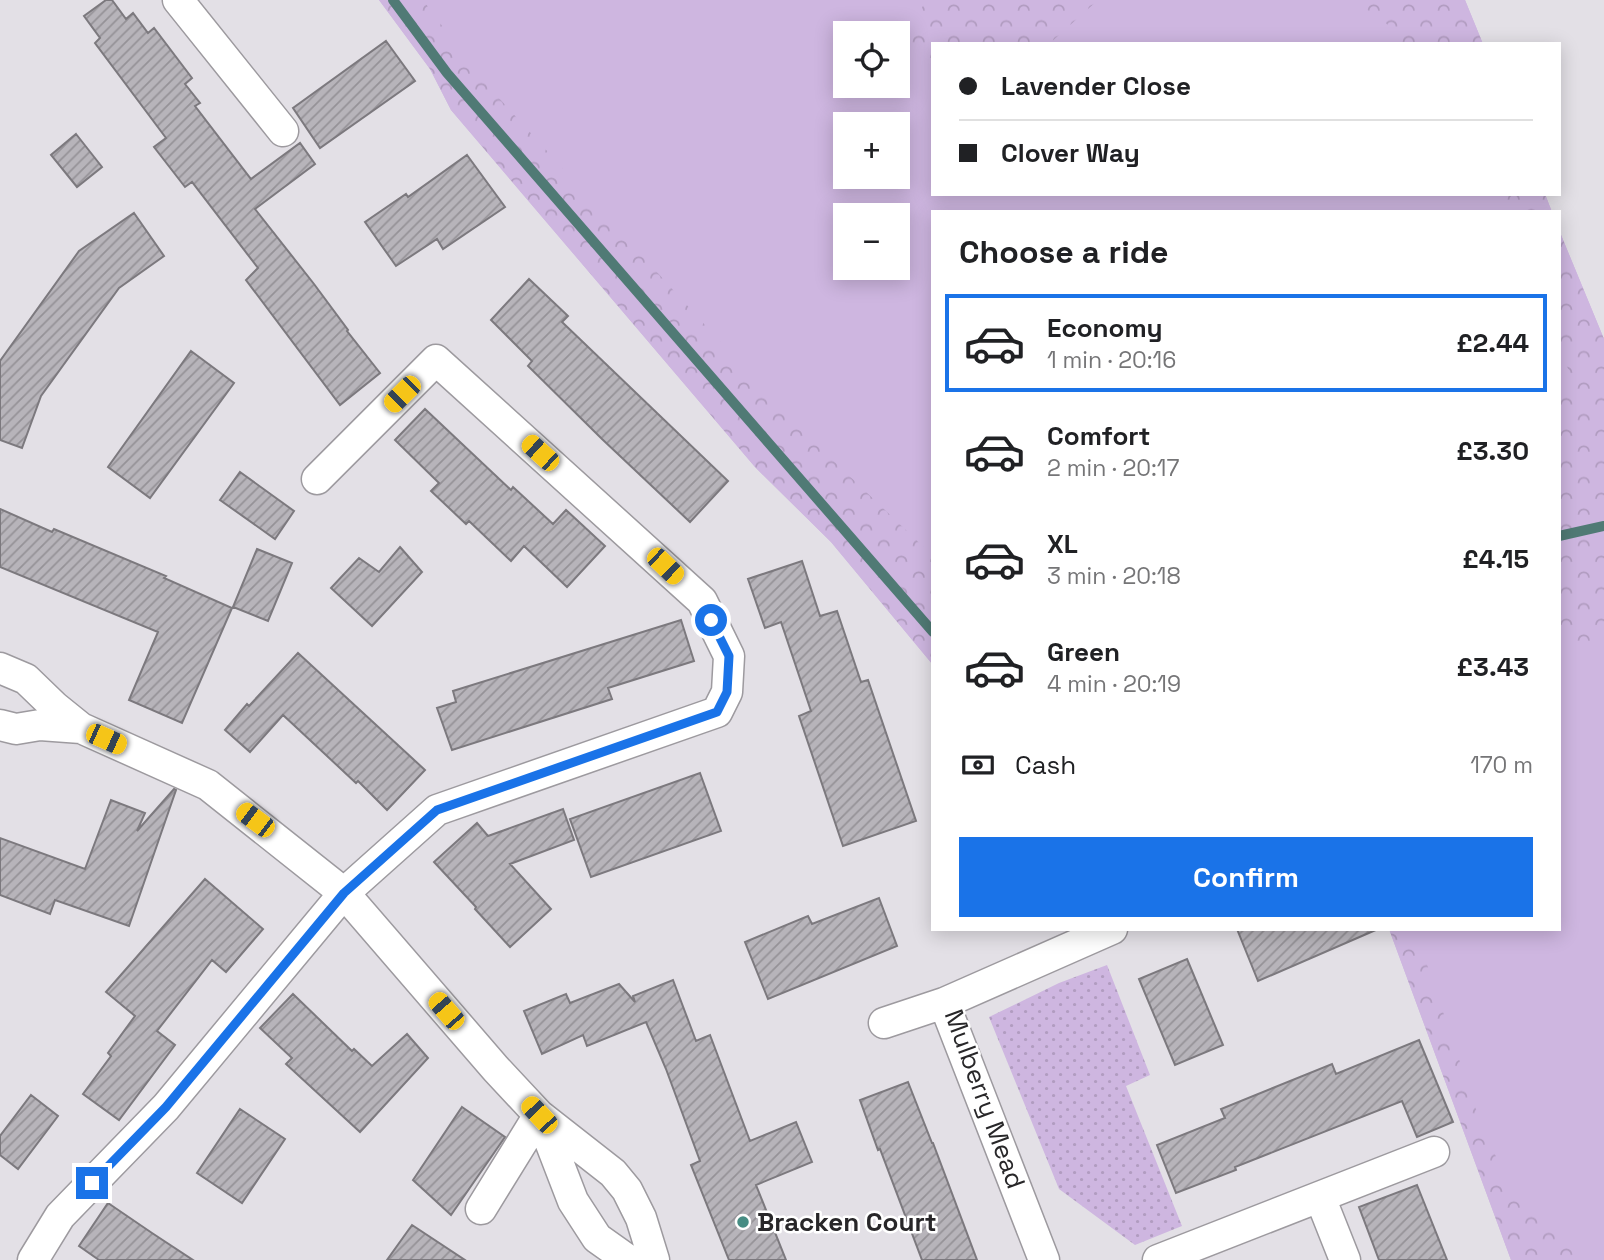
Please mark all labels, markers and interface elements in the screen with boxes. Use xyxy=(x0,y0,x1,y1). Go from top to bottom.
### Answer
map controls xyxy=(833,21,910,280)
button: locate xyxy=(833,21,910,98)
text: Lavender Close xyxy=(1001,69,1191,103)
button: + xyxy=(833,112,910,189)
text: Clover Way xyxy=(1001,136,1140,170)
button: − xyxy=(833,203,910,280)
text: Choose a ride xyxy=(959,232,1169,272)
text: Economy xyxy=(1047,311,1163,345)
icon: car xyxy=(963,312,1026,375)
text: £2.44 xyxy=(1456,326,1529,360)
text: 1 min · 20:16 xyxy=(1047,345,1176,375)
car xyxy=(380,372,425,416)
text: Comfort xyxy=(1047,419,1150,453)
icon: car xyxy=(963,420,1026,483)
car xyxy=(518,431,563,475)
text: £3.30 xyxy=(1456,434,1529,468)
text: 2 min · 20:17 xyxy=(1047,453,1179,483)
text: XL xyxy=(1047,527,1078,561)
icon: car xyxy=(963,528,1026,591)
text: £4.15 xyxy=(1462,542,1529,576)
car xyxy=(643,544,688,588)
text: 3 min · 20:18 xyxy=(1047,561,1181,591)
route start xyxy=(695,604,727,636)
text: Green xyxy=(1047,635,1120,669)
icon: car xyxy=(963,636,1026,699)
text: £3.43 xyxy=(1457,650,1529,684)
text: 4 min · 20:19 xyxy=(1047,669,1181,699)
car xyxy=(83,721,130,757)
icon: cash xyxy=(959,746,997,784)
text: Cash xyxy=(1015,748,1076,782)
text: 170 m xyxy=(1470,750,1533,780)
car xyxy=(232,799,279,841)
button: Confirm xyxy=(959,837,1533,917)
car xyxy=(425,988,468,1034)
street label: Mulberry Mead xyxy=(937,1005,1033,1193)
car xyxy=(517,1092,562,1138)
route end xyxy=(76,1167,108,1199)
place label: Bracken Court xyxy=(757,1205,937,1239)
marker: Bracken Court xyxy=(735,1214,751,1230)

